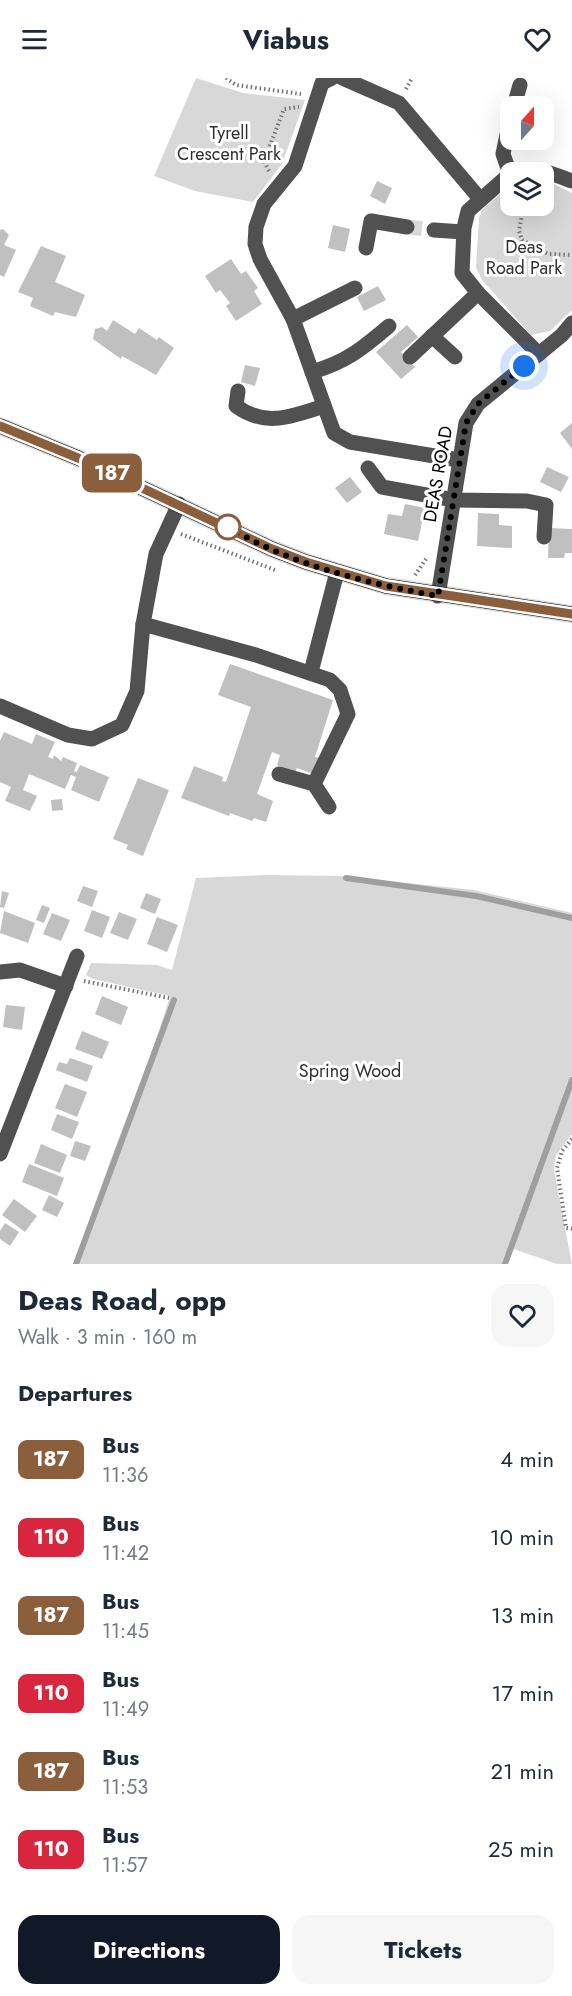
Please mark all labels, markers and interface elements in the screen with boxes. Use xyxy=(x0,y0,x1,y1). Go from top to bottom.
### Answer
text: Viabus xyxy=(243,20,329,59)
icon: menu xyxy=(18,23,51,56)
icon: heart xyxy=(521,23,554,56)
north arrow xyxy=(500,96,554,150)
map controls xyxy=(500,96,554,216)
park label: Tyrell Crescent Park xyxy=(177,120,281,167)
button: layers xyxy=(500,162,554,216)
park label: Deas Road Park xyxy=(486,234,562,281)
your location xyxy=(509,351,539,381)
street label: DEAS ROAD xyxy=(417,424,459,524)
line badge: 187 xyxy=(78,454,146,492)
text: 187 xyxy=(94,458,130,488)
unlabelled marker xyxy=(215,514,241,540)
park label: Spring Wood xyxy=(299,1058,401,1084)
text: Deas Road, opp xyxy=(18,1280,226,1321)
button: heart xyxy=(491,1284,554,1347)
text: Walk · 3 min · 160 m xyxy=(18,1323,197,1352)
text: Departures xyxy=(18,1377,132,1409)
text: Bus xyxy=(102,1429,139,1461)
text: 4 min xyxy=(500,1443,554,1475)
text: 187 xyxy=(33,1444,69,1474)
text: 11:36 xyxy=(102,1461,148,1490)
text: Bus xyxy=(102,1507,139,1539)
text: 10 min xyxy=(490,1521,554,1553)
text: 110 xyxy=(33,1522,69,1552)
text: 11:42 xyxy=(102,1539,149,1568)
text: Bus xyxy=(102,1585,139,1617)
text: 13 min xyxy=(491,1599,554,1631)
text: 187 xyxy=(33,1600,69,1630)
text: 11:45 xyxy=(102,1617,149,1646)
text: Bus xyxy=(102,1663,139,1695)
text: 17 min xyxy=(492,1677,554,1709)
text: 110 xyxy=(33,1678,69,1708)
text: 11:49 xyxy=(102,1695,149,1724)
text: Bus xyxy=(102,1741,139,1773)
text: 21 min xyxy=(491,1755,554,1787)
text: 187 xyxy=(33,1756,69,1786)
text: 11:53 xyxy=(102,1773,148,1802)
text: Bus xyxy=(102,1819,139,1851)
text: 25 min xyxy=(488,1833,554,1865)
text: 110 xyxy=(33,1834,69,1864)
text: 11:57 xyxy=(102,1851,148,1880)
button: Directions xyxy=(18,1915,280,1984)
button: Tickets xyxy=(292,1915,554,1984)

